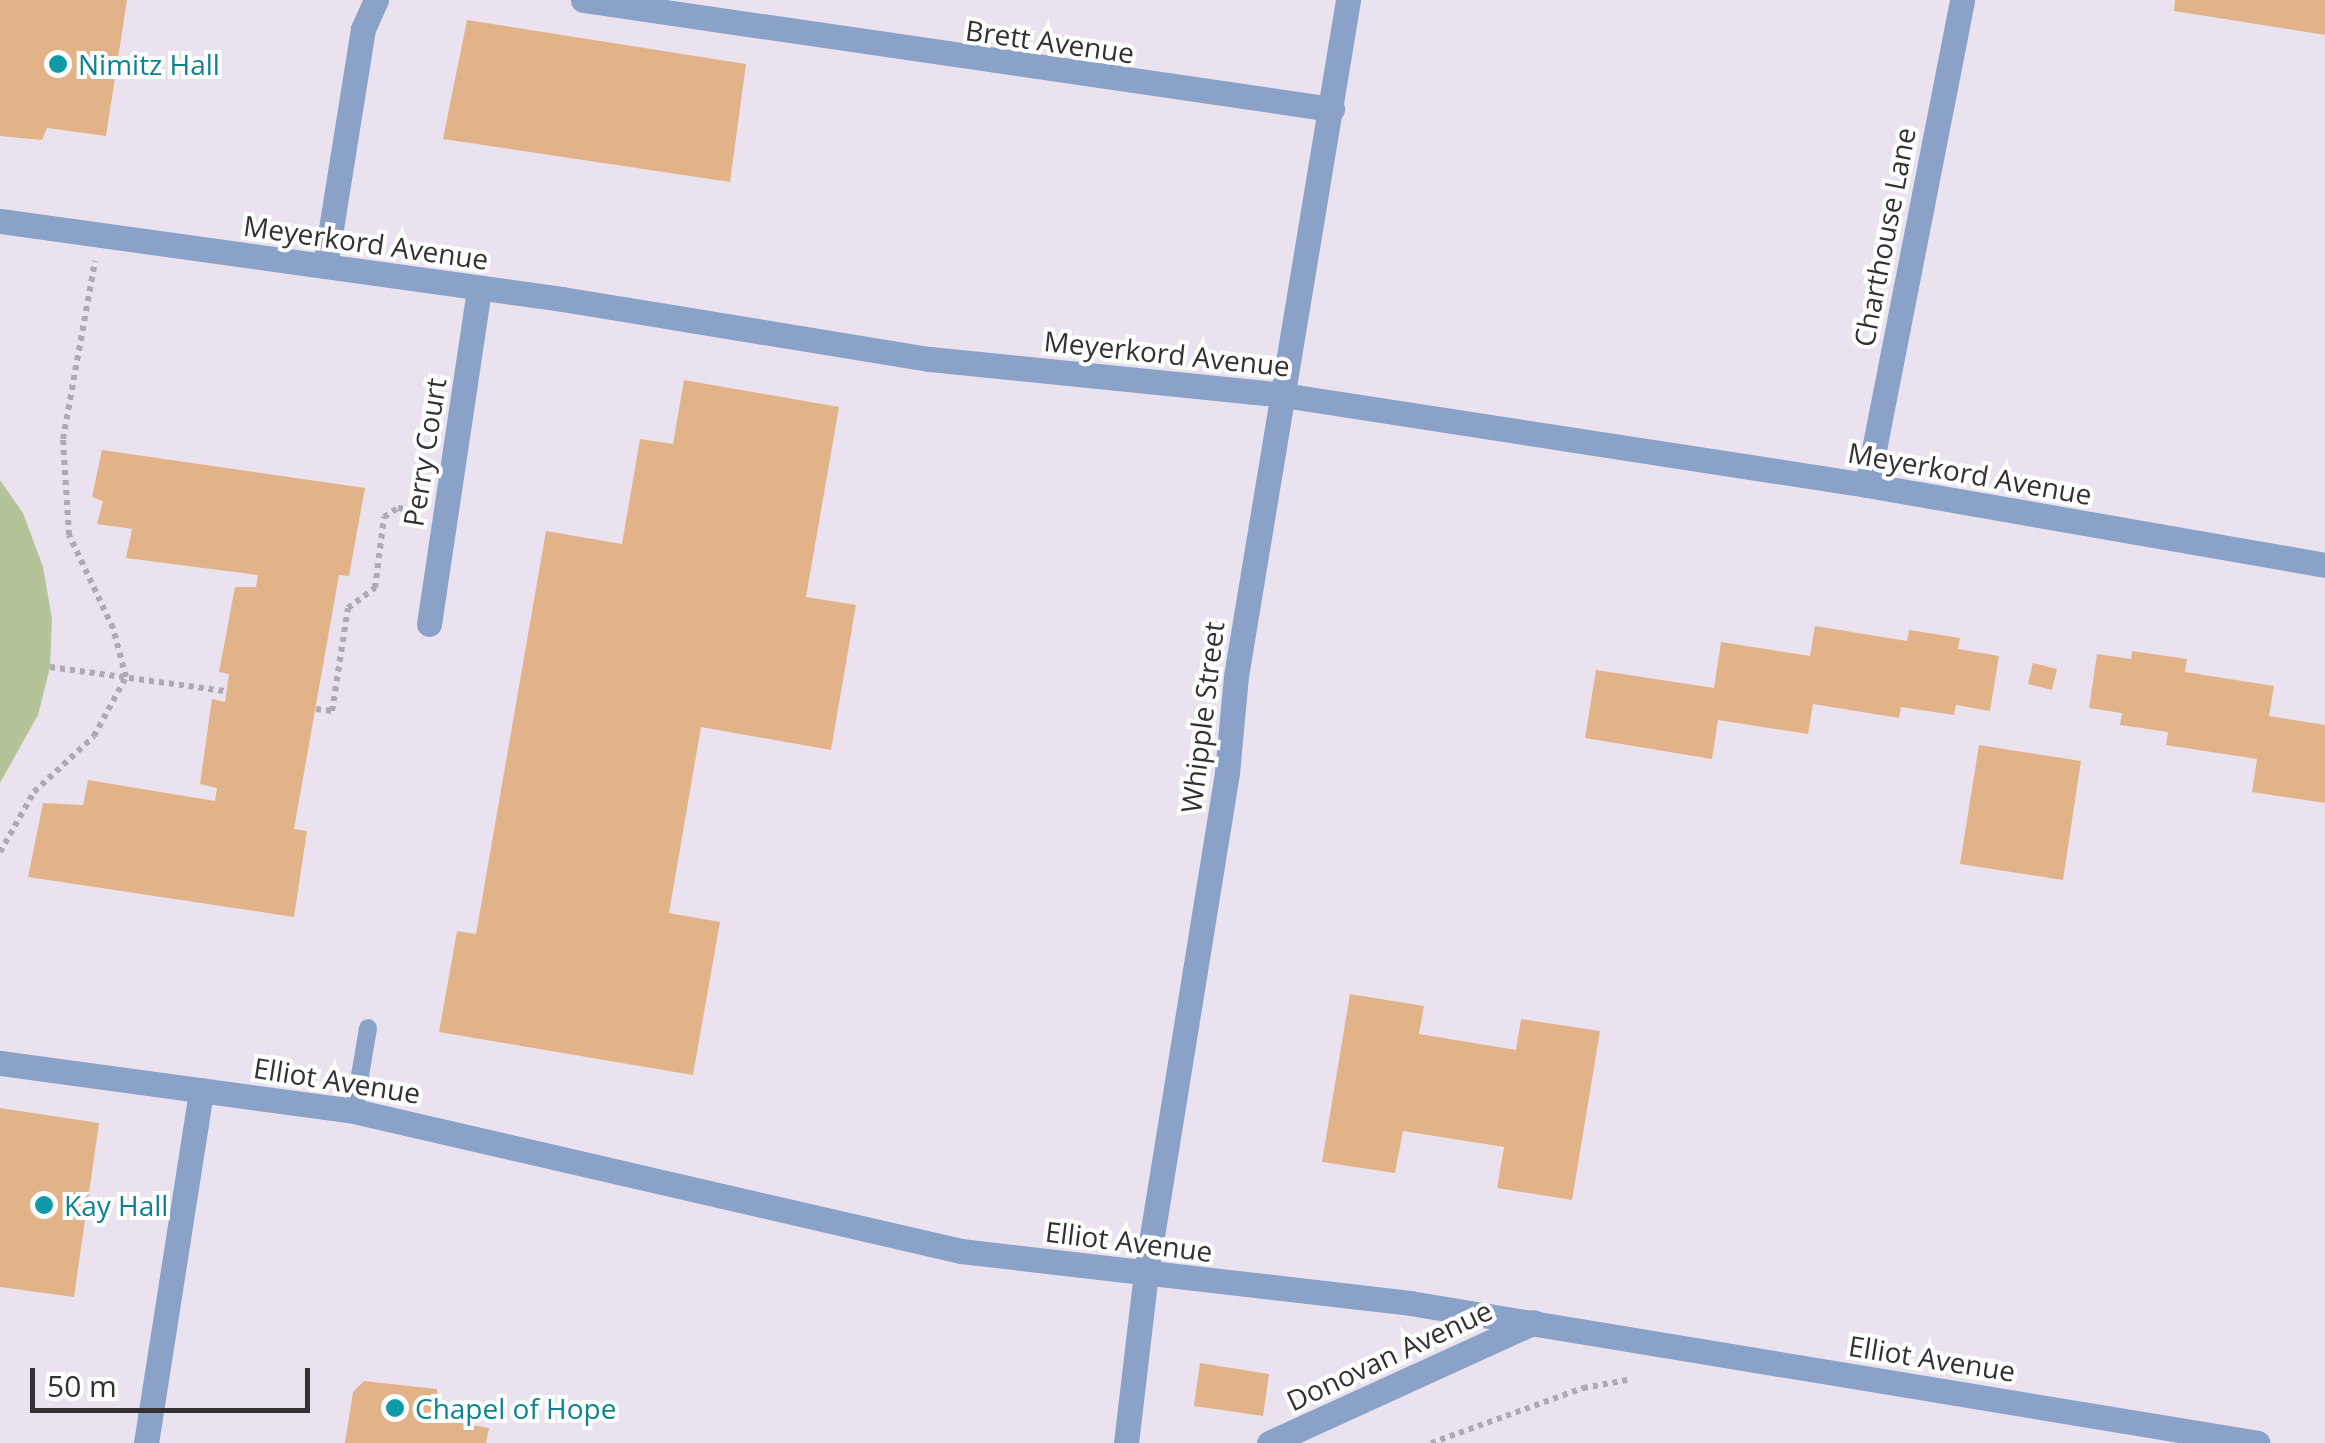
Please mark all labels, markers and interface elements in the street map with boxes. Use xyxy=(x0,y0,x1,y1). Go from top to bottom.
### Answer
street label: Brett Avenue xyxy=(964,13,1136,69)
place label: Nimitz Hall xyxy=(78,47,220,81)
marker: Nimitz Hall xyxy=(47,53,69,75)
street label: Charthouse Lane xyxy=(1846,125,1922,349)
street label: Meyerkord Avenue xyxy=(241,208,491,276)
street label: Meyerkord Avenue xyxy=(1042,323,1292,383)
street label: Perry Court xyxy=(396,375,452,529)
street label: Meyerkord Avenue xyxy=(1845,435,2095,511)
street label: Whipple Street xyxy=(1174,619,1230,815)
street label: Elliot Avenue xyxy=(251,1050,423,1110)
place label: Kay Hall xyxy=(64,1188,168,1222)
marker: Kay Hall xyxy=(33,1194,55,1216)
street label: Elliot Avenue xyxy=(1043,1214,1215,1268)
street label: Donovan Avenue xyxy=(1281,1293,1497,1417)
street label: Elliot Avenue xyxy=(1846,1328,2018,1388)
scale bar xyxy=(35,1348,315,1410)
text: 50 m xyxy=(47,1365,117,1406)
place label: Chapel of Hope xyxy=(415,1391,616,1425)
marker: Chapel of Hope xyxy=(384,1397,406,1419)

